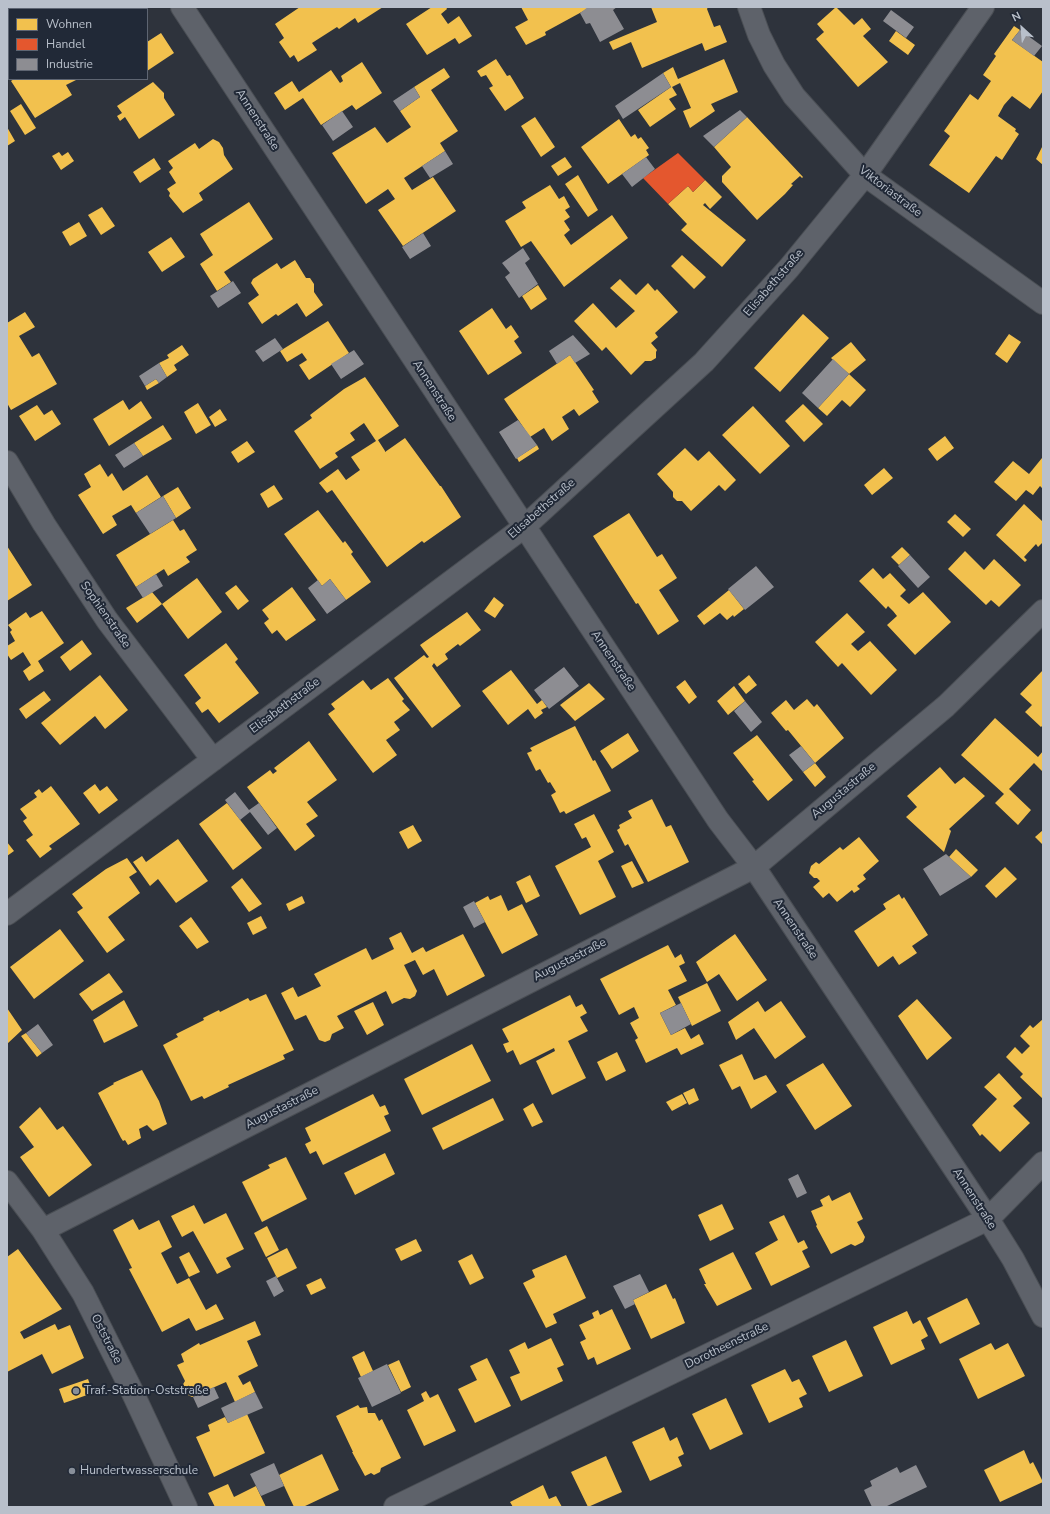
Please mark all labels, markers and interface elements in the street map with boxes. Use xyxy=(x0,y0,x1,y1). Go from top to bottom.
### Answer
legend xyxy=(8,8,148,80)
north arrow xyxy=(1002,8,1042,48)
text: N xyxy=(1010,8,1024,25)
text: Wohnen xyxy=(46,16,92,32)
text: Handel xyxy=(46,36,85,52)
text: Industrie xyxy=(46,56,93,72)
street label: Annenstraße xyxy=(232,87,282,153)
street label: Viktoriastraße xyxy=(856,164,924,220)
street label: Elisabethstraße xyxy=(741,247,807,319)
street label: Annenstraße xyxy=(409,358,459,424)
street label: Elisabethstraße xyxy=(506,476,578,542)
street label: Sophienstraße xyxy=(77,579,133,651)
street label: Annenstraße xyxy=(588,628,638,694)
street label: Elisabethstraße xyxy=(247,675,323,737)
street label: Augustastraße xyxy=(809,760,879,822)
street label: Annenstraße xyxy=(770,896,820,962)
street label: Augustastraße xyxy=(531,935,609,985)
street label: Augustastraße xyxy=(243,1083,321,1133)
street label: Annenstraße xyxy=(949,1166,999,1232)
street label: Oststraße xyxy=(87,1312,125,1366)
street label: Dorotheenstraße xyxy=(683,1320,771,1372)
place label: Traf.-Station-Oststraße xyxy=(84,1384,209,1398)
marker: Traf.-Station-Oststraße xyxy=(71,1386,81,1396)
place label: Hundertwasserschule xyxy=(80,1464,198,1478)
marker: Hundertwasserschule xyxy=(67,1466,77,1476)

